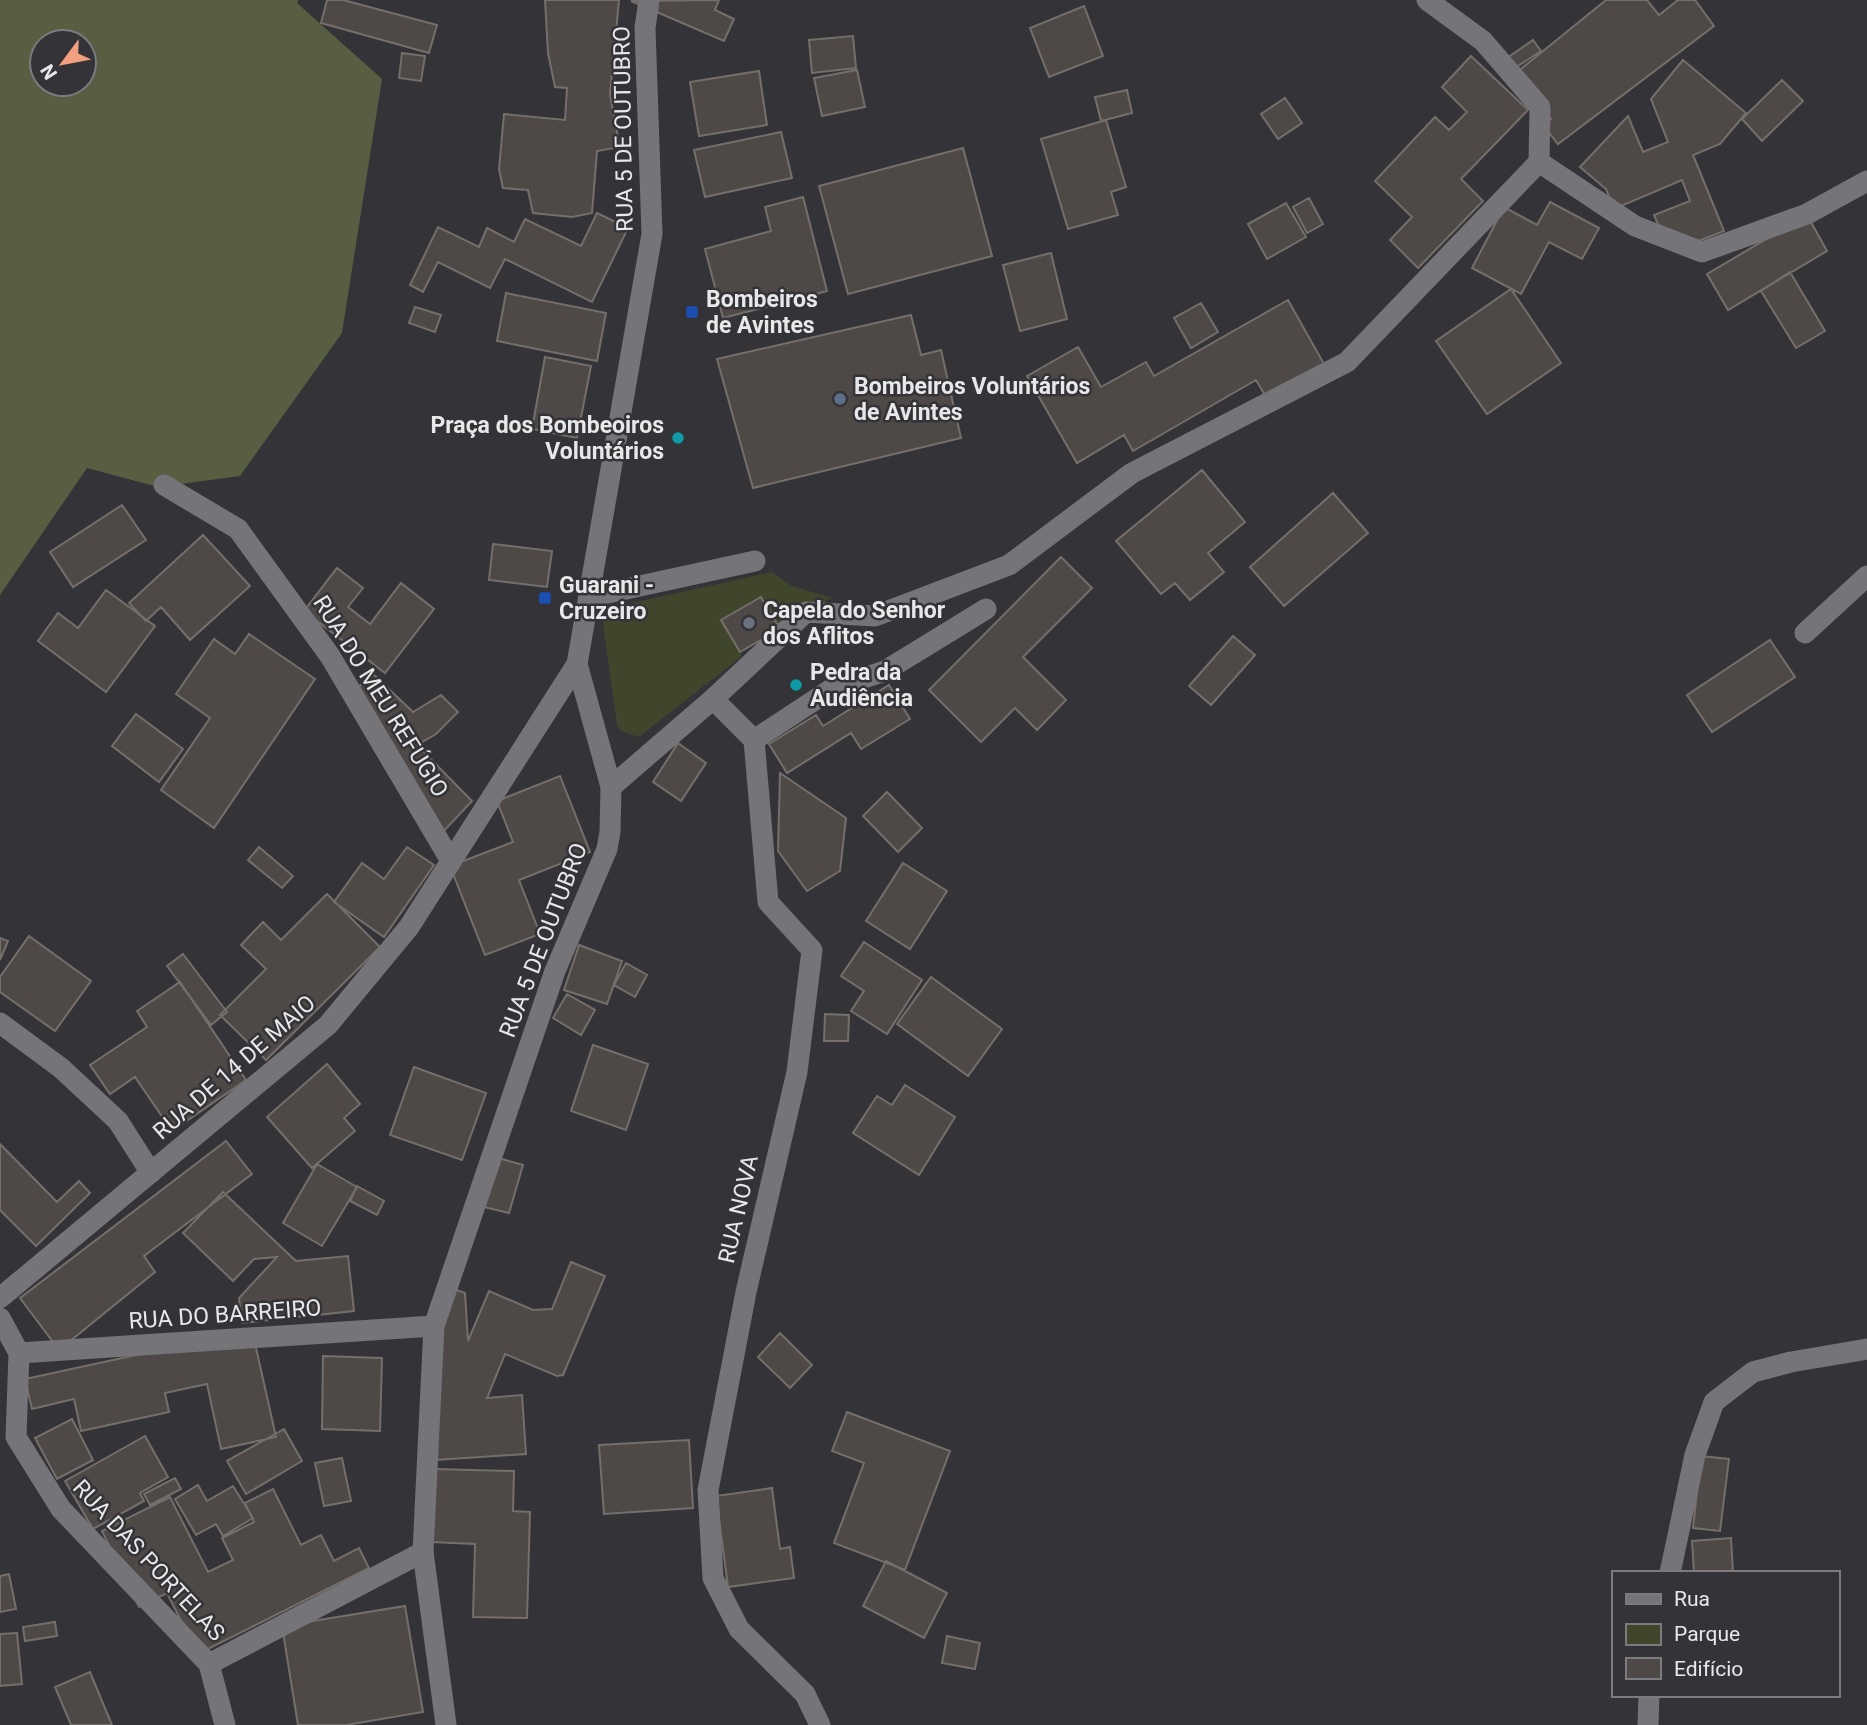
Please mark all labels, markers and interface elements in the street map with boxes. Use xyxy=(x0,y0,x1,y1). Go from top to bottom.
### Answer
street label: RUA 5 DE OUTUBRO xyxy=(608,26,639,232)
north arrow xyxy=(28,28,98,98)
text: N xyxy=(36,60,62,84)
place label: Bombeiros de Avintes xyxy=(706,286,818,339)
marker: Bombeiros de Avintes xyxy=(684,304,700,320)
place label: Bombeiros Voluntários de Avintes xyxy=(854,373,1090,426)
marker: Bombeiros Voluntários de Avintes xyxy=(832,391,848,407)
place label: Praça dos Bombeoiros Voluntários xyxy=(430,412,664,465)
marker: Praça dos Bombeoiros Voluntários xyxy=(670,430,686,446)
place label: Guarani - Cruzeiro xyxy=(559,572,654,625)
street label: RUA DO MEU REFÚGIO xyxy=(308,590,454,802)
marker: Guarani - Cruzeiro xyxy=(537,590,553,606)
place label: Capela do Senhor dos Aflitos xyxy=(763,597,946,650)
marker: Capela do Senhor dos Aflitos xyxy=(741,615,757,631)
place label: Pedra da Audiência xyxy=(810,659,913,712)
marker: Pedra da Audiência xyxy=(788,677,804,693)
street label: RUA 5 DE OUTUBRO xyxy=(494,839,593,1041)
street label: RUA DE 14 DE MAIO xyxy=(148,990,321,1145)
street label: RUA NOVA xyxy=(713,1152,764,1266)
street label: RUA DO BARREIRO xyxy=(128,1294,322,1335)
street label: RUA DAS PORTELAS xyxy=(67,1474,230,1647)
legend xyxy=(1612,1571,1839,1697)
text: Rua xyxy=(1674,1587,1710,1611)
text: Parque xyxy=(1674,1622,1740,1646)
text: Edifício xyxy=(1674,1657,1743,1681)

